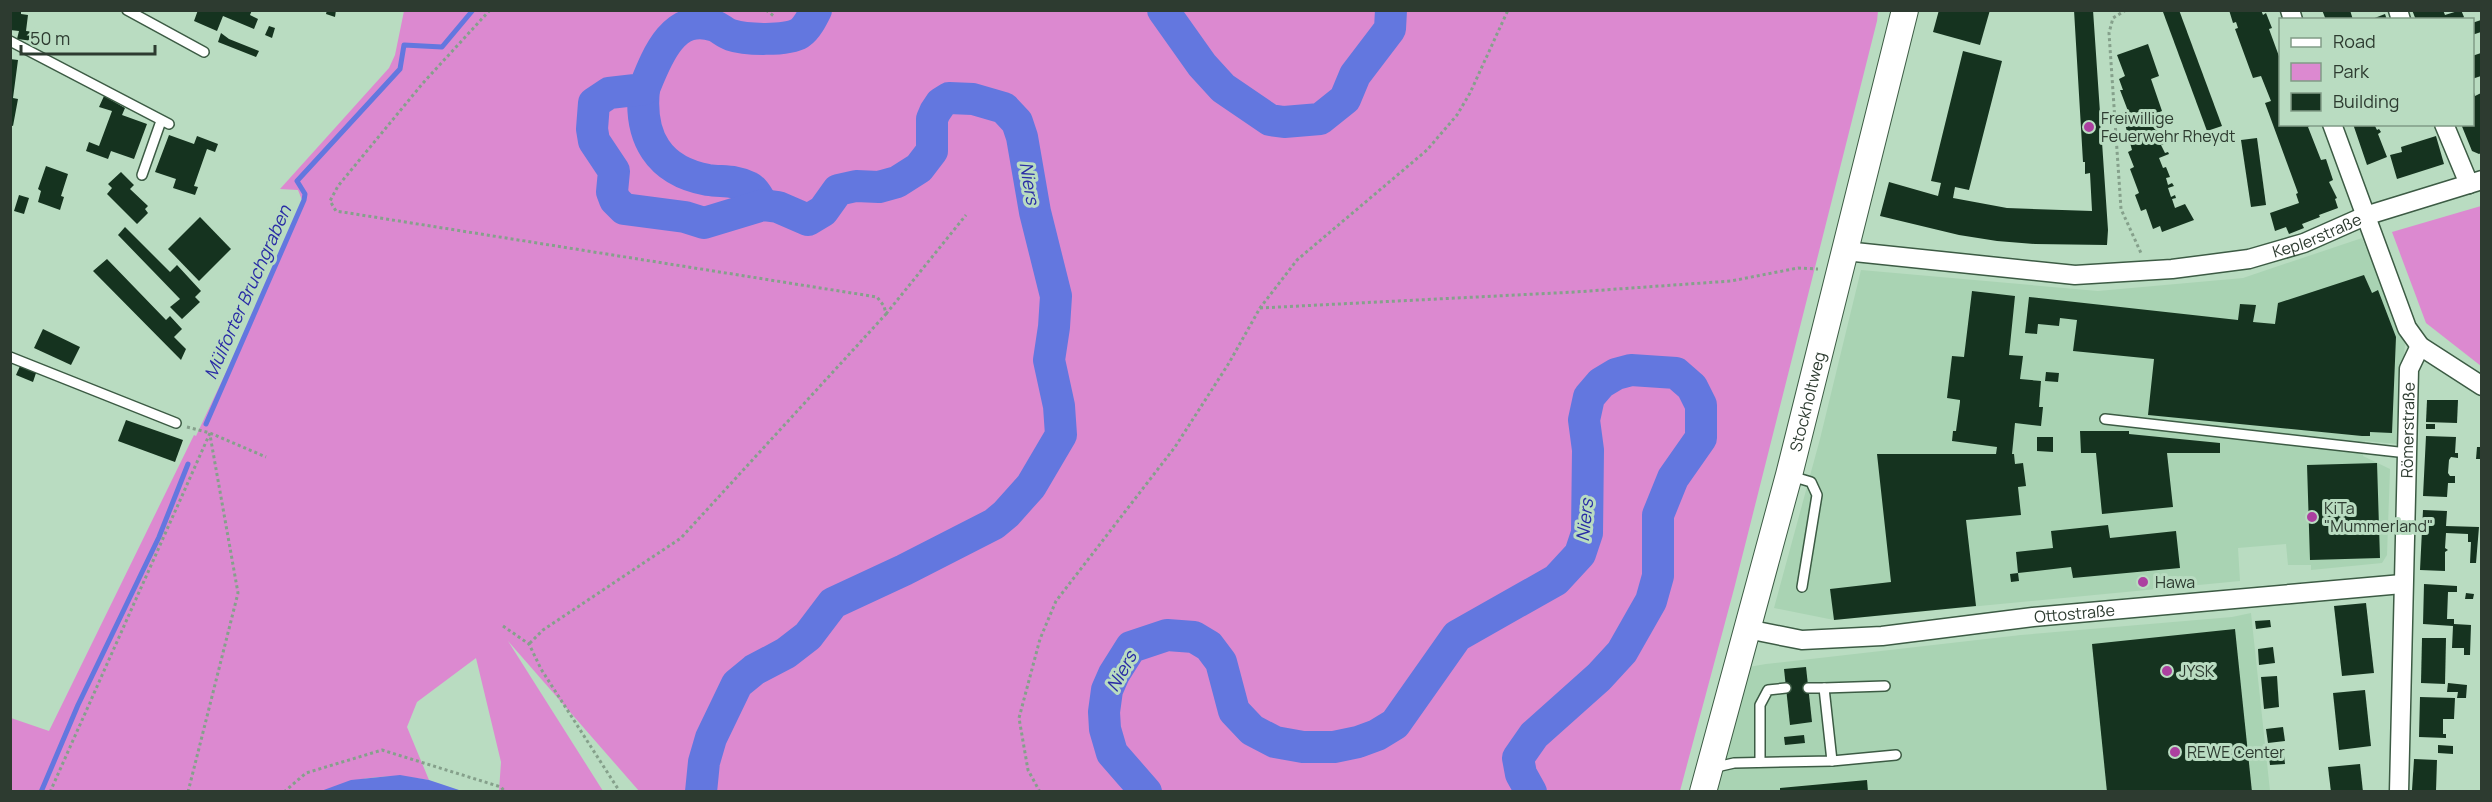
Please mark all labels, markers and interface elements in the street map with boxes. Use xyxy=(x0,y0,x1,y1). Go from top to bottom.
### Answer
scale bar xyxy=(21,18,154,56)
legend xyxy=(2279,18,2474,126)
text: 50 m xyxy=(30,26,70,50)
text: Road xyxy=(2333,29,2376,53)
text: Park xyxy=(2333,59,2370,83)
text: Building xyxy=(2333,89,2399,113)
place label: Freiwillige Feuerwehr Rheydt xyxy=(2101,107,2235,147)
marker: Freiwillige Feuerwehr Rheydt xyxy=(2082,120,2096,134)
water label: Niers xyxy=(1014,160,1046,208)
water label: Mülforter Bruchgraben xyxy=(198,200,297,383)
street label: Keplerstraße xyxy=(2270,208,2365,263)
street label: Stockholtweg xyxy=(1784,349,1830,454)
street label: Römerstraße xyxy=(2395,382,2420,478)
water label: Niers xyxy=(1570,496,1598,542)
place label: KiTa "Mummerland" xyxy=(2324,497,2433,537)
marker: KiTa "Mummerland" xyxy=(2305,510,2319,524)
place label: Hawa xyxy=(2155,571,2195,593)
marker: Hawa xyxy=(2136,575,2150,589)
street label: Ottostraße xyxy=(2033,599,2116,628)
water label: Niers xyxy=(1100,645,1143,695)
place label: JYSK xyxy=(2179,660,2215,682)
marker: JYSK xyxy=(2160,664,2174,678)
place label: REWE Center xyxy=(2187,741,2285,763)
marker: REWE Center xyxy=(2168,745,2182,759)

